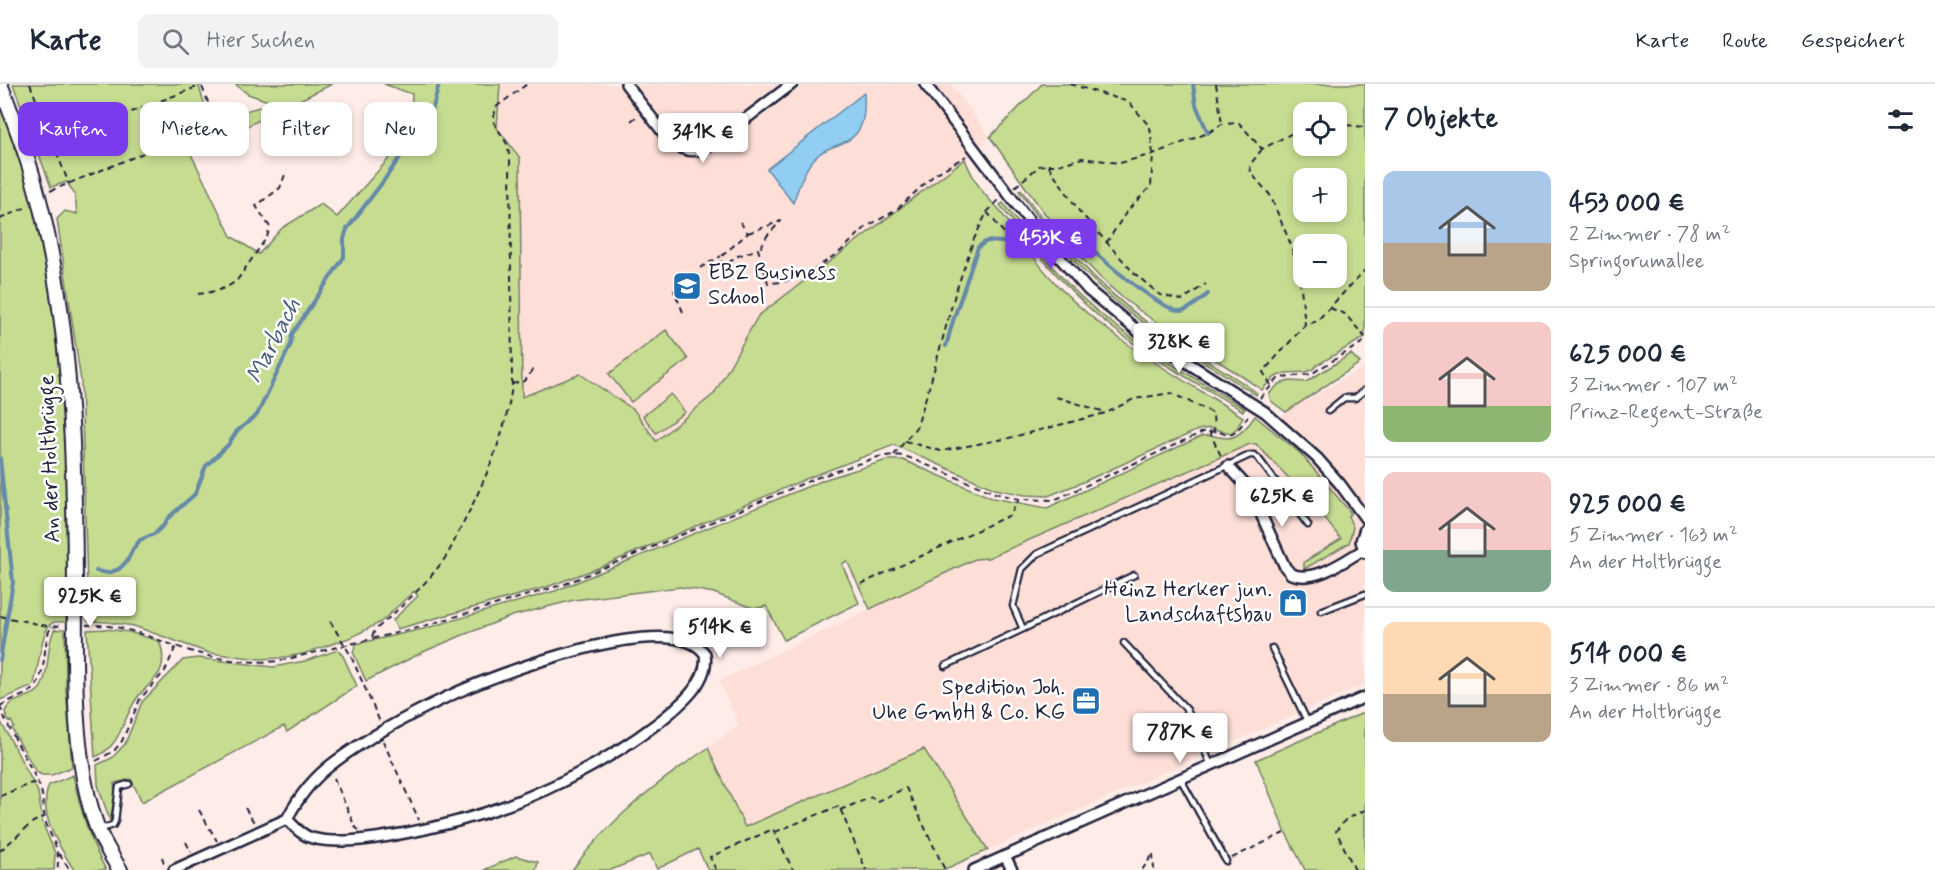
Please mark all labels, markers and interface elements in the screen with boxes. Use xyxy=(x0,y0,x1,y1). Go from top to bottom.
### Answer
search box xyxy=(138,14,558,68)
text: Karte xyxy=(30,23,102,60)
icon: search xyxy=(159,25,192,58)
text: Hier suchen xyxy=(207,27,315,55)
text: Karte xyxy=(1636,27,1689,55)
text: Route xyxy=(1722,27,1768,55)
text: Gespeichert xyxy=(1801,27,1905,55)
chip: Kaufen xyxy=(18,102,128,156)
chip: Mieten xyxy=(140,102,249,156)
chip: Filter xyxy=(261,102,352,156)
chip: Neu xyxy=(364,102,437,156)
map controls xyxy=(1293,102,1347,288)
button: locate xyxy=(1293,102,1347,156)
text: 7 Objekte xyxy=(1383,103,1498,137)
icon: filters xyxy=(1884,104,1917,137)
pin: 341K € xyxy=(654,113,752,164)
text: 341K € xyxy=(672,119,734,146)
button: + xyxy=(1293,168,1347,222)
text: 453 000 € xyxy=(1569,187,1685,221)
icon: home xyxy=(1431,195,1503,267)
pin: 453K € xyxy=(1002,219,1100,270)
text: 2 Zimmer · 78 m² xyxy=(1569,221,1730,248)
text: 453K € xyxy=(1019,225,1083,252)
button: − xyxy=(1293,234,1347,288)
text: Springorumallee xyxy=(1569,248,1704,275)
place label: EBZ Business School xyxy=(708,259,836,312)
school or university icon: EBZ Business School xyxy=(671,270,703,302)
water label: Marbach xyxy=(239,293,309,389)
pin: 328K € xyxy=(1130,323,1228,374)
text: 328K € xyxy=(1147,329,1211,356)
text: 625 000 € xyxy=(1569,338,1687,372)
icon: home xyxy=(1431,346,1503,418)
text: 3 Zimmer · 107 m² xyxy=(1569,372,1738,399)
street label: An der Holtbrügge xyxy=(33,374,70,544)
text: Prinz-Regent-Straße xyxy=(1569,399,1763,426)
pin: 625K € xyxy=(1233,477,1331,528)
text: 625K € xyxy=(1250,483,1314,510)
text: 925 000 € xyxy=(1569,488,1686,522)
icon: home xyxy=(1431,496,1503,568)
text: 5 Zimmer · 163 m² xyxy=(1569,522,1738,549)
text: An der Holtbrügge xyxy=(1569,549,1722,576)
place label: Heinz Herker jun. Landschaftsbau xyxy=(1104,576,1272,629)
pin: 925K € xyxy=(41,577,139,628)
text: 925K € xyxy=(58,583,122,610)
shop icon: Heinz Herker jun. Landschaftsbau xyxy=(1277,587,1309,619)
pin: 514K € xyxy=(671,608,769,659)
text: 514K € xyxy=(687,614,753,641)
text: 514 000 € xyxy=(1569,638,1687,672)
icon: home xyxy=(1431,646,1503,718)
text: 3 Zimmer · 86 m² xyxy=(1569,672,1729,699)
place label: Spedition Joh. Uhe GmbH & Co. KG xyxy=(872,674,1065,727)
office icon: Spedition Joh. Uhe GmbH & Co. KG xyxy=(1070,685,1102,717)
text: An der Holtbrügge xyxy=(1569,699,1722,726)
pin: 787K € xyxy=(1131,713,1229,764)
text: 787K € xyxy=(1147,719,1213,746)

